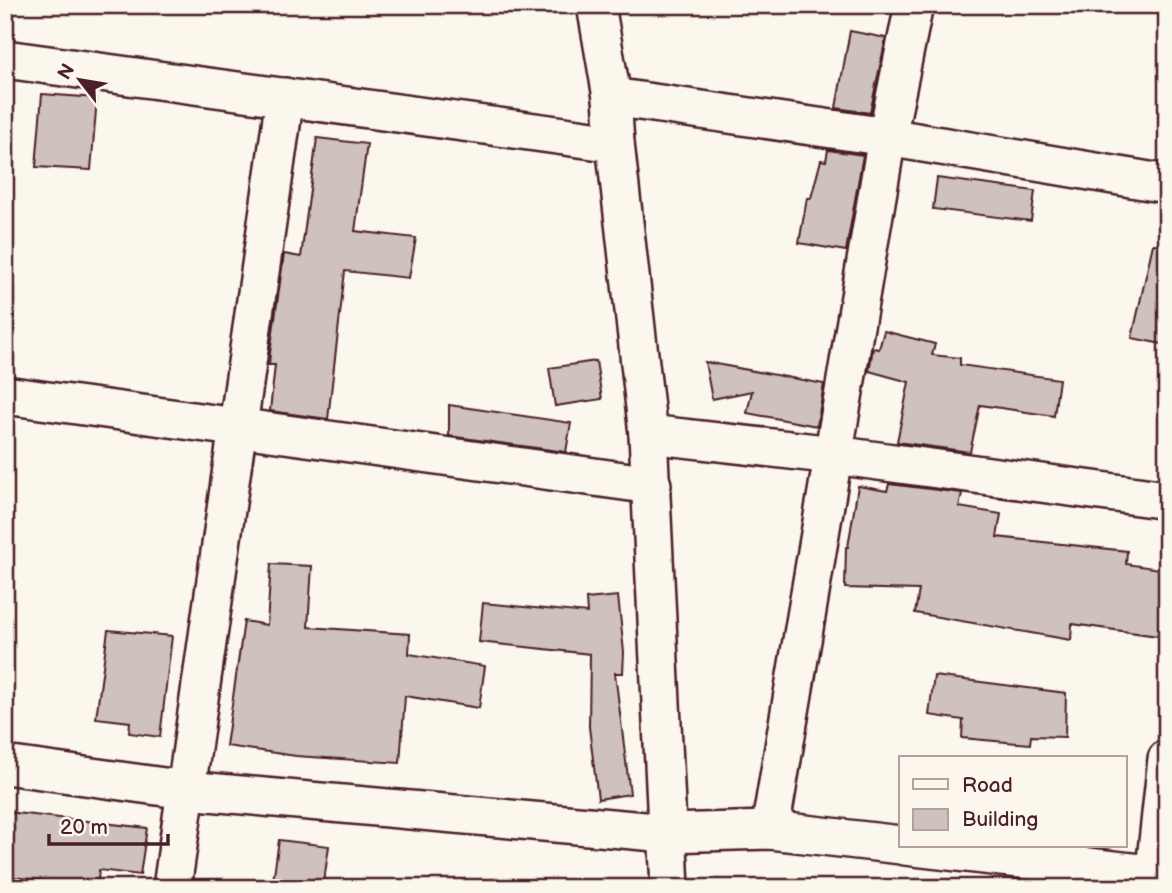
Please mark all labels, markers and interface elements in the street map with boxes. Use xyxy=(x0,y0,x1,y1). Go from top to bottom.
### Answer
north arrow xyxy=(46,46,116,116)
text: N xyxy=(53,60,80,84)
legend xyxy=(899,756,1126,848)
text: Road xyxy=(962,773,1013,798)
scale bar xyxy=(49,802,168,846)
text: Building xyxy=(962,807,1038,832)
text: 20 m xyxy=(60,815,108,840)

